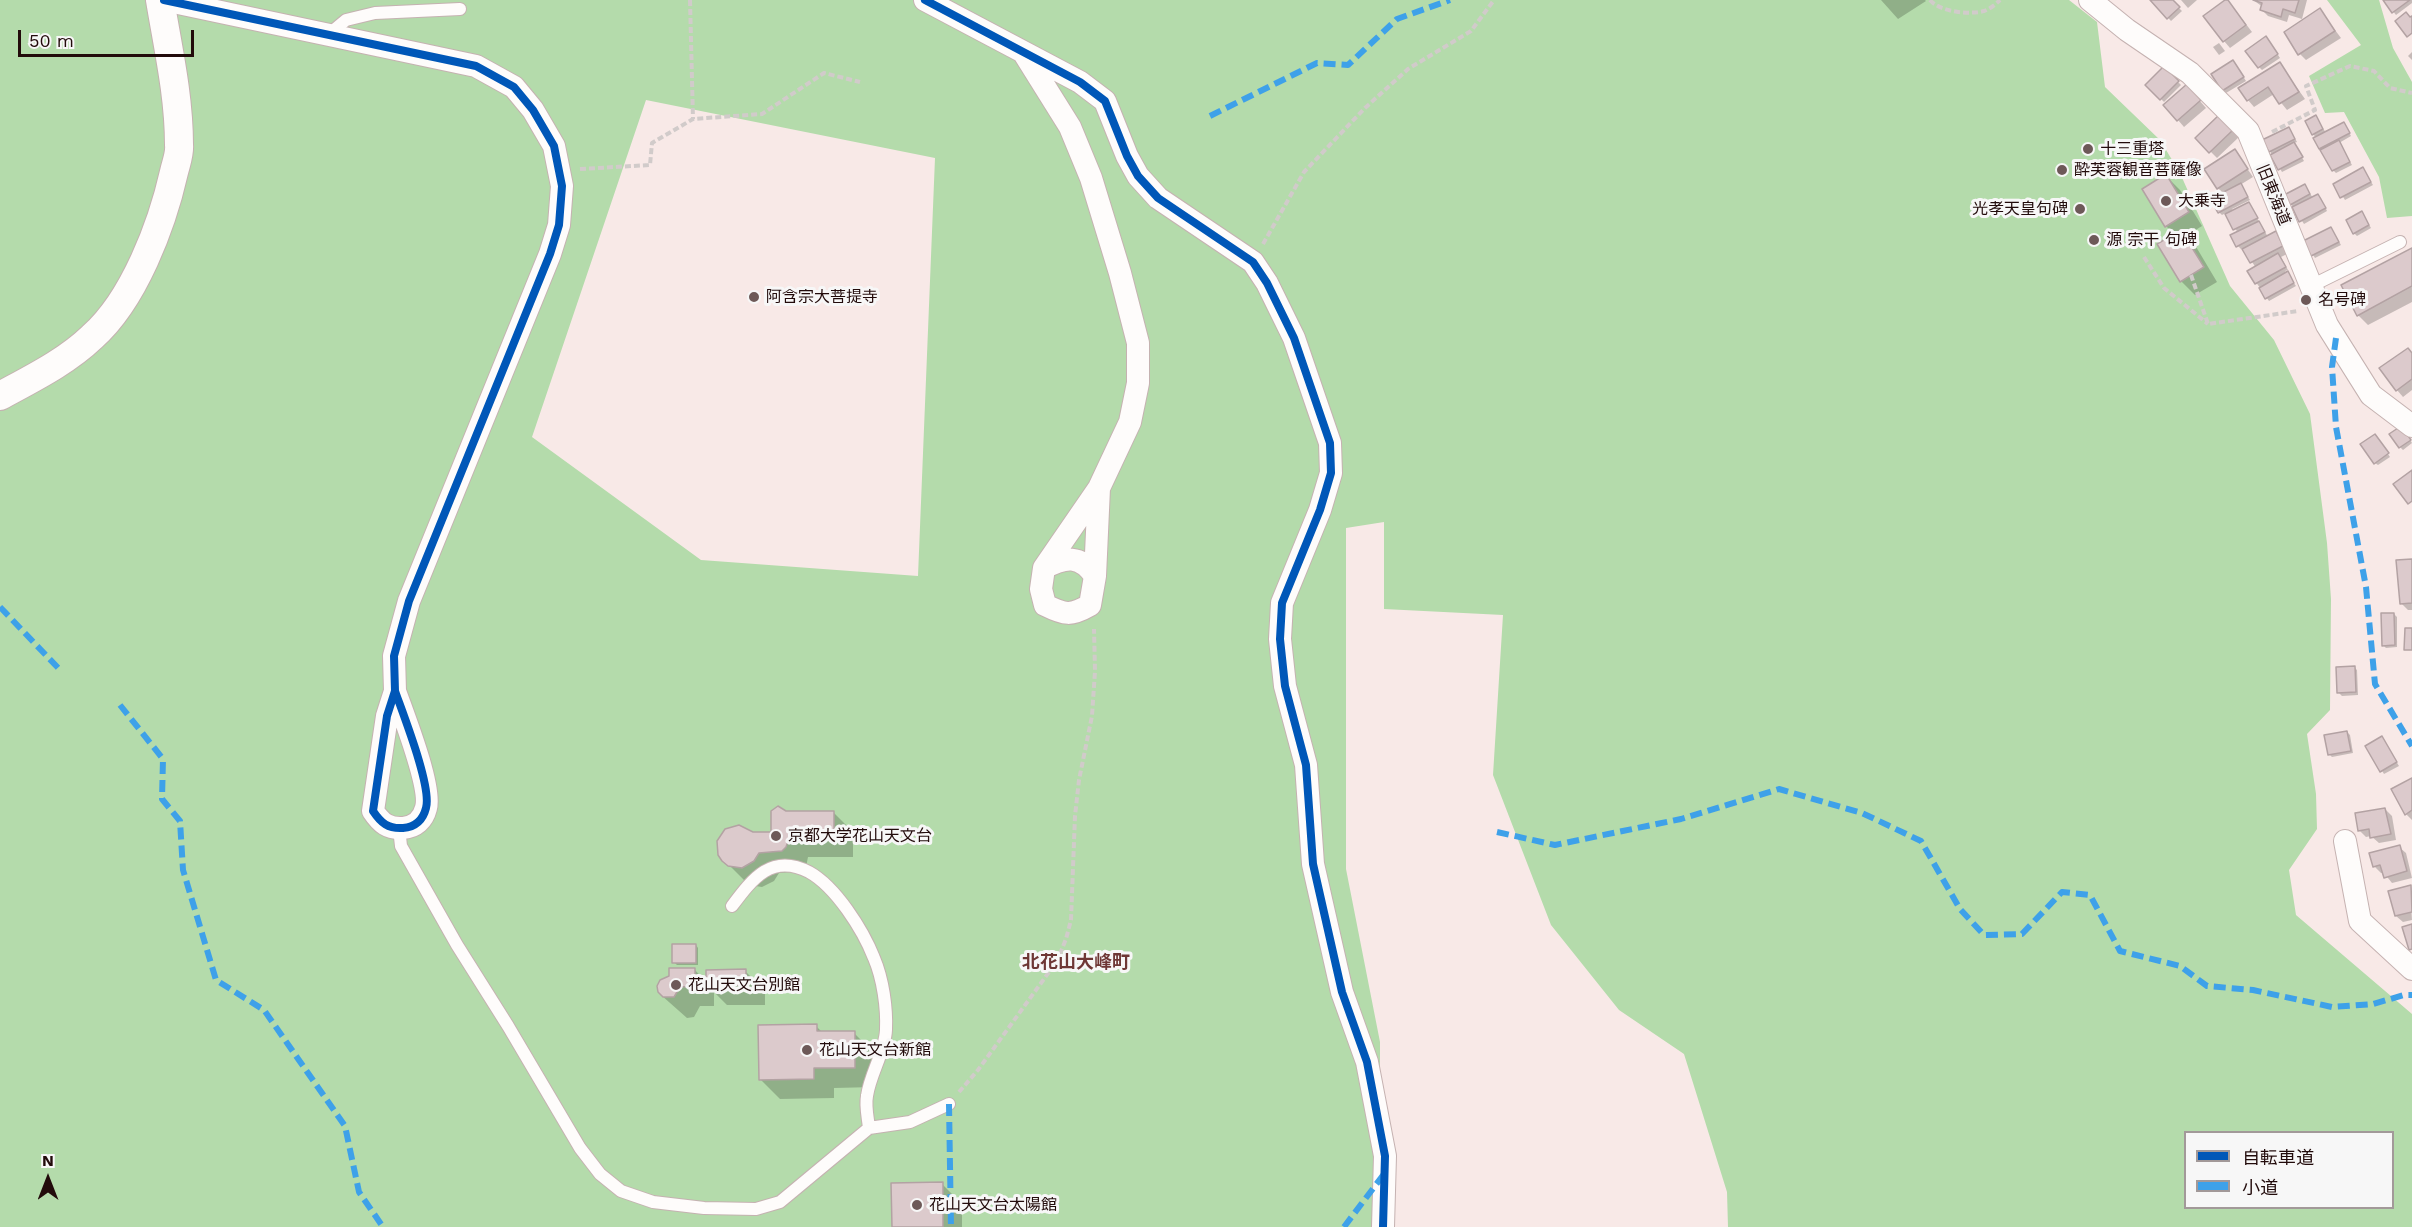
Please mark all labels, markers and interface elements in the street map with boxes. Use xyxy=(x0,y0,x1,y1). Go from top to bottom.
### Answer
scale bar xyxy=(21,18,196,56)
text: 50 m xyxy=(29,30,74,51)
place label: 十三重塔 xyxy=(2100,139,2164,159)
marker: 十三重塔 xyxy=(2081,142,2095,156)
place label: 酔芙蓉観音菩薩像 xyxy=(2074,160,2202,180)
street label: 旧東海道 xyxy=(2252,162,2294,228)
marker: 酔芙蓉観音菩薩像 xyxy=(2055,163,2069,177)
place label: 大乗寺 xyxy=(2178,191,2226,211)
marker: 大乗寺 xyxy=(2159,194,2173,208)
place label: 光孝天皇句碑 xyxy=(1972,199,2068,219)
marker: 光孝天皇句碑 xyxy=(2073,202,2087,216)
place label: 源 宗干 句碑 xyxy=(2106,230,2197,250)
marker: 源 宗干 句碑 xyxy=(2087,233,2101,247)
place label: 阿含宗大菩提寺 xyxy=(766,287,878,307)
marker: 阿含宗大菩提寺 xyxy=(747,290,761,304)
place label: 名号碑 xyxy=(2318,290,2366,310)
marker: 名号碑 xyxy=(2299,293,2313,307)
place label: 京都大学花山天文台 xyxy=(788,826,932,846)
marker: 京都大学花山天文台 xyxy=(769,829,783,843)
district label: 北花山大峰町 xyxy=(1022,952,1130,974)
place label: 花山天文台別館 xyxy=(688,975,800,995)
marker: 花山天文台別館 xyxy=(669,978,683,992)
place label: 花山天文台新館 xyxy=(819,1040,931,1060)
marker: 花山天文台新館 xyxy=(800,1043,814,1057)
legend xyxy=(2184,1131,2394,1209)
text: 自転車道 xyxy=(2242,1147,2314,1168)
north arrow xyxy=(18,1149,78,1209)
text: N xyxy=(42,1151,54,1170)
text: 小道 xyxy=(2242,1177,2278,1198)
place label: 花山天文台太陽館 xyxy=(929,1195,1057,1215)
marker: 花山天文台太陽館 xyxy=(910,1198,924,1212)

